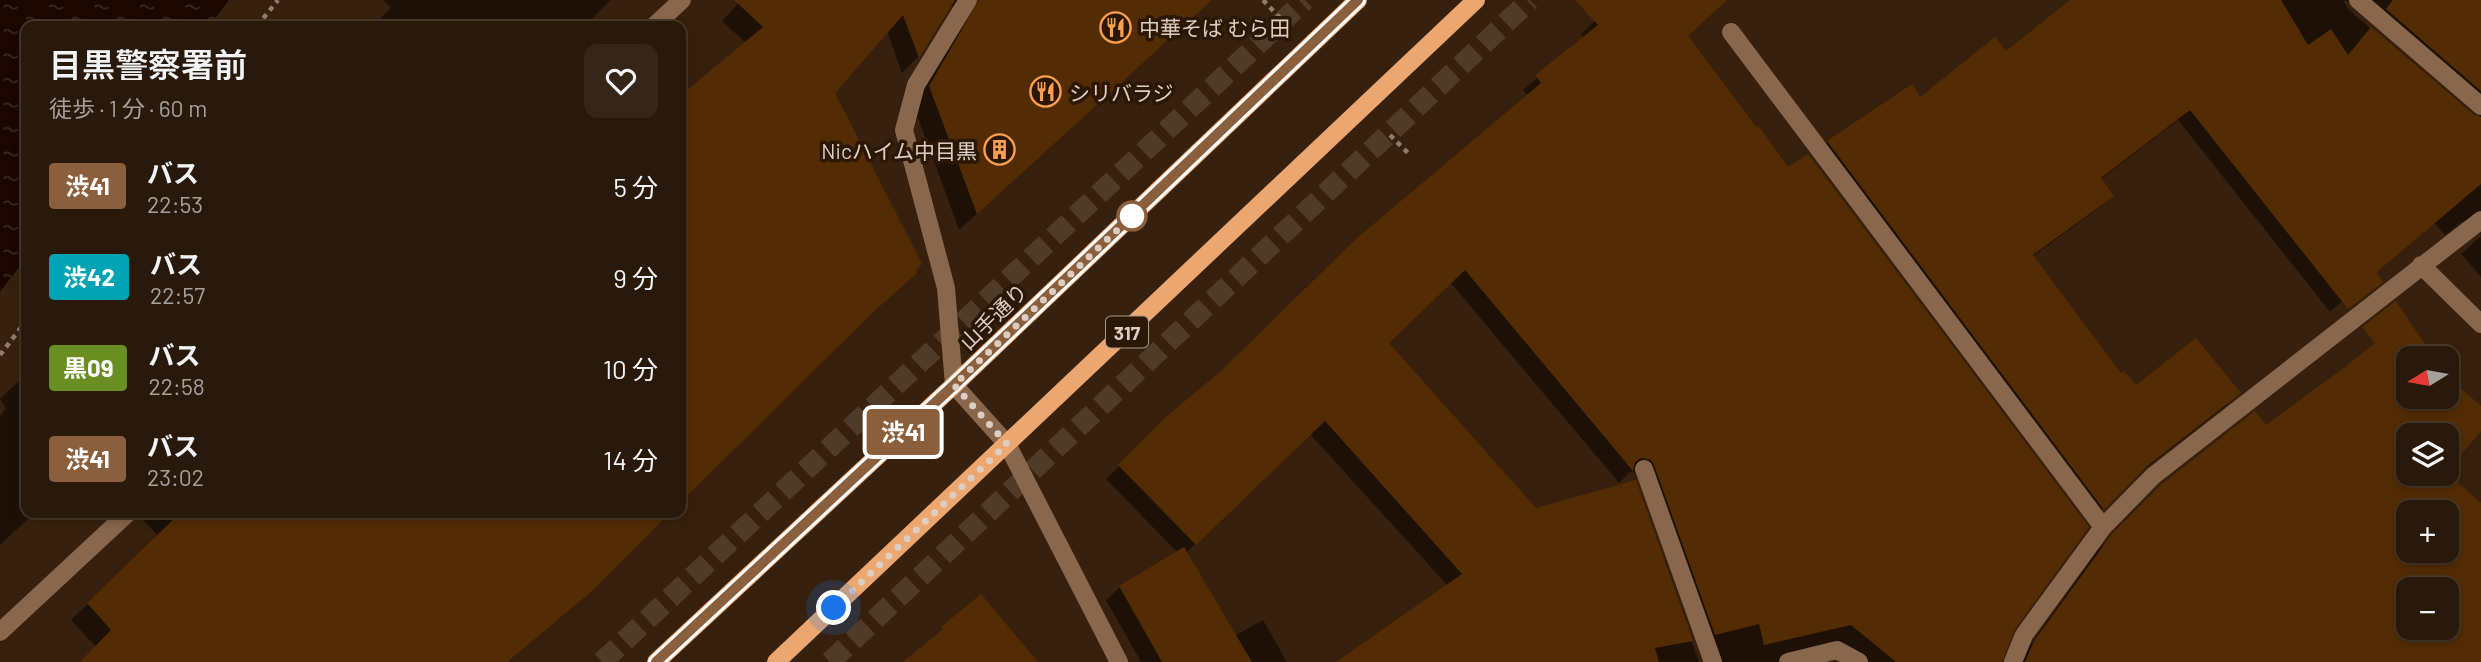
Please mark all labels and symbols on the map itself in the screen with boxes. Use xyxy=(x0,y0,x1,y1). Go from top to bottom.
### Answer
restaurant icon: 中華そば むら田 xyxy=(1099,10,1133,44)
place label: 中華そば むら田 xyxy=(1139,15,1290,40)
restaurant icon: シリバラジ xyxy=(1029,75,1063,109)
place label: シリバラジ xyxy=(1069,80,1174,105)
building icon: Nicハイム中目黒 xyxy=(983,133,1017,167)
place label: Nicハイム中目黒 xyxy=(821,138,977,163)
unlabelled marker xyxy=(1117,201,1147,231)
street label: 山手通り xyxy=(954,278,1032,354)
road number: 317 xyxy=(1106,316,1148,348)
north arrow xyxy=(2396,346,2459,410)
line badge: 渋41 xyxy=(863,409,943,455)
your location xyxy=(816,590,851,625)

